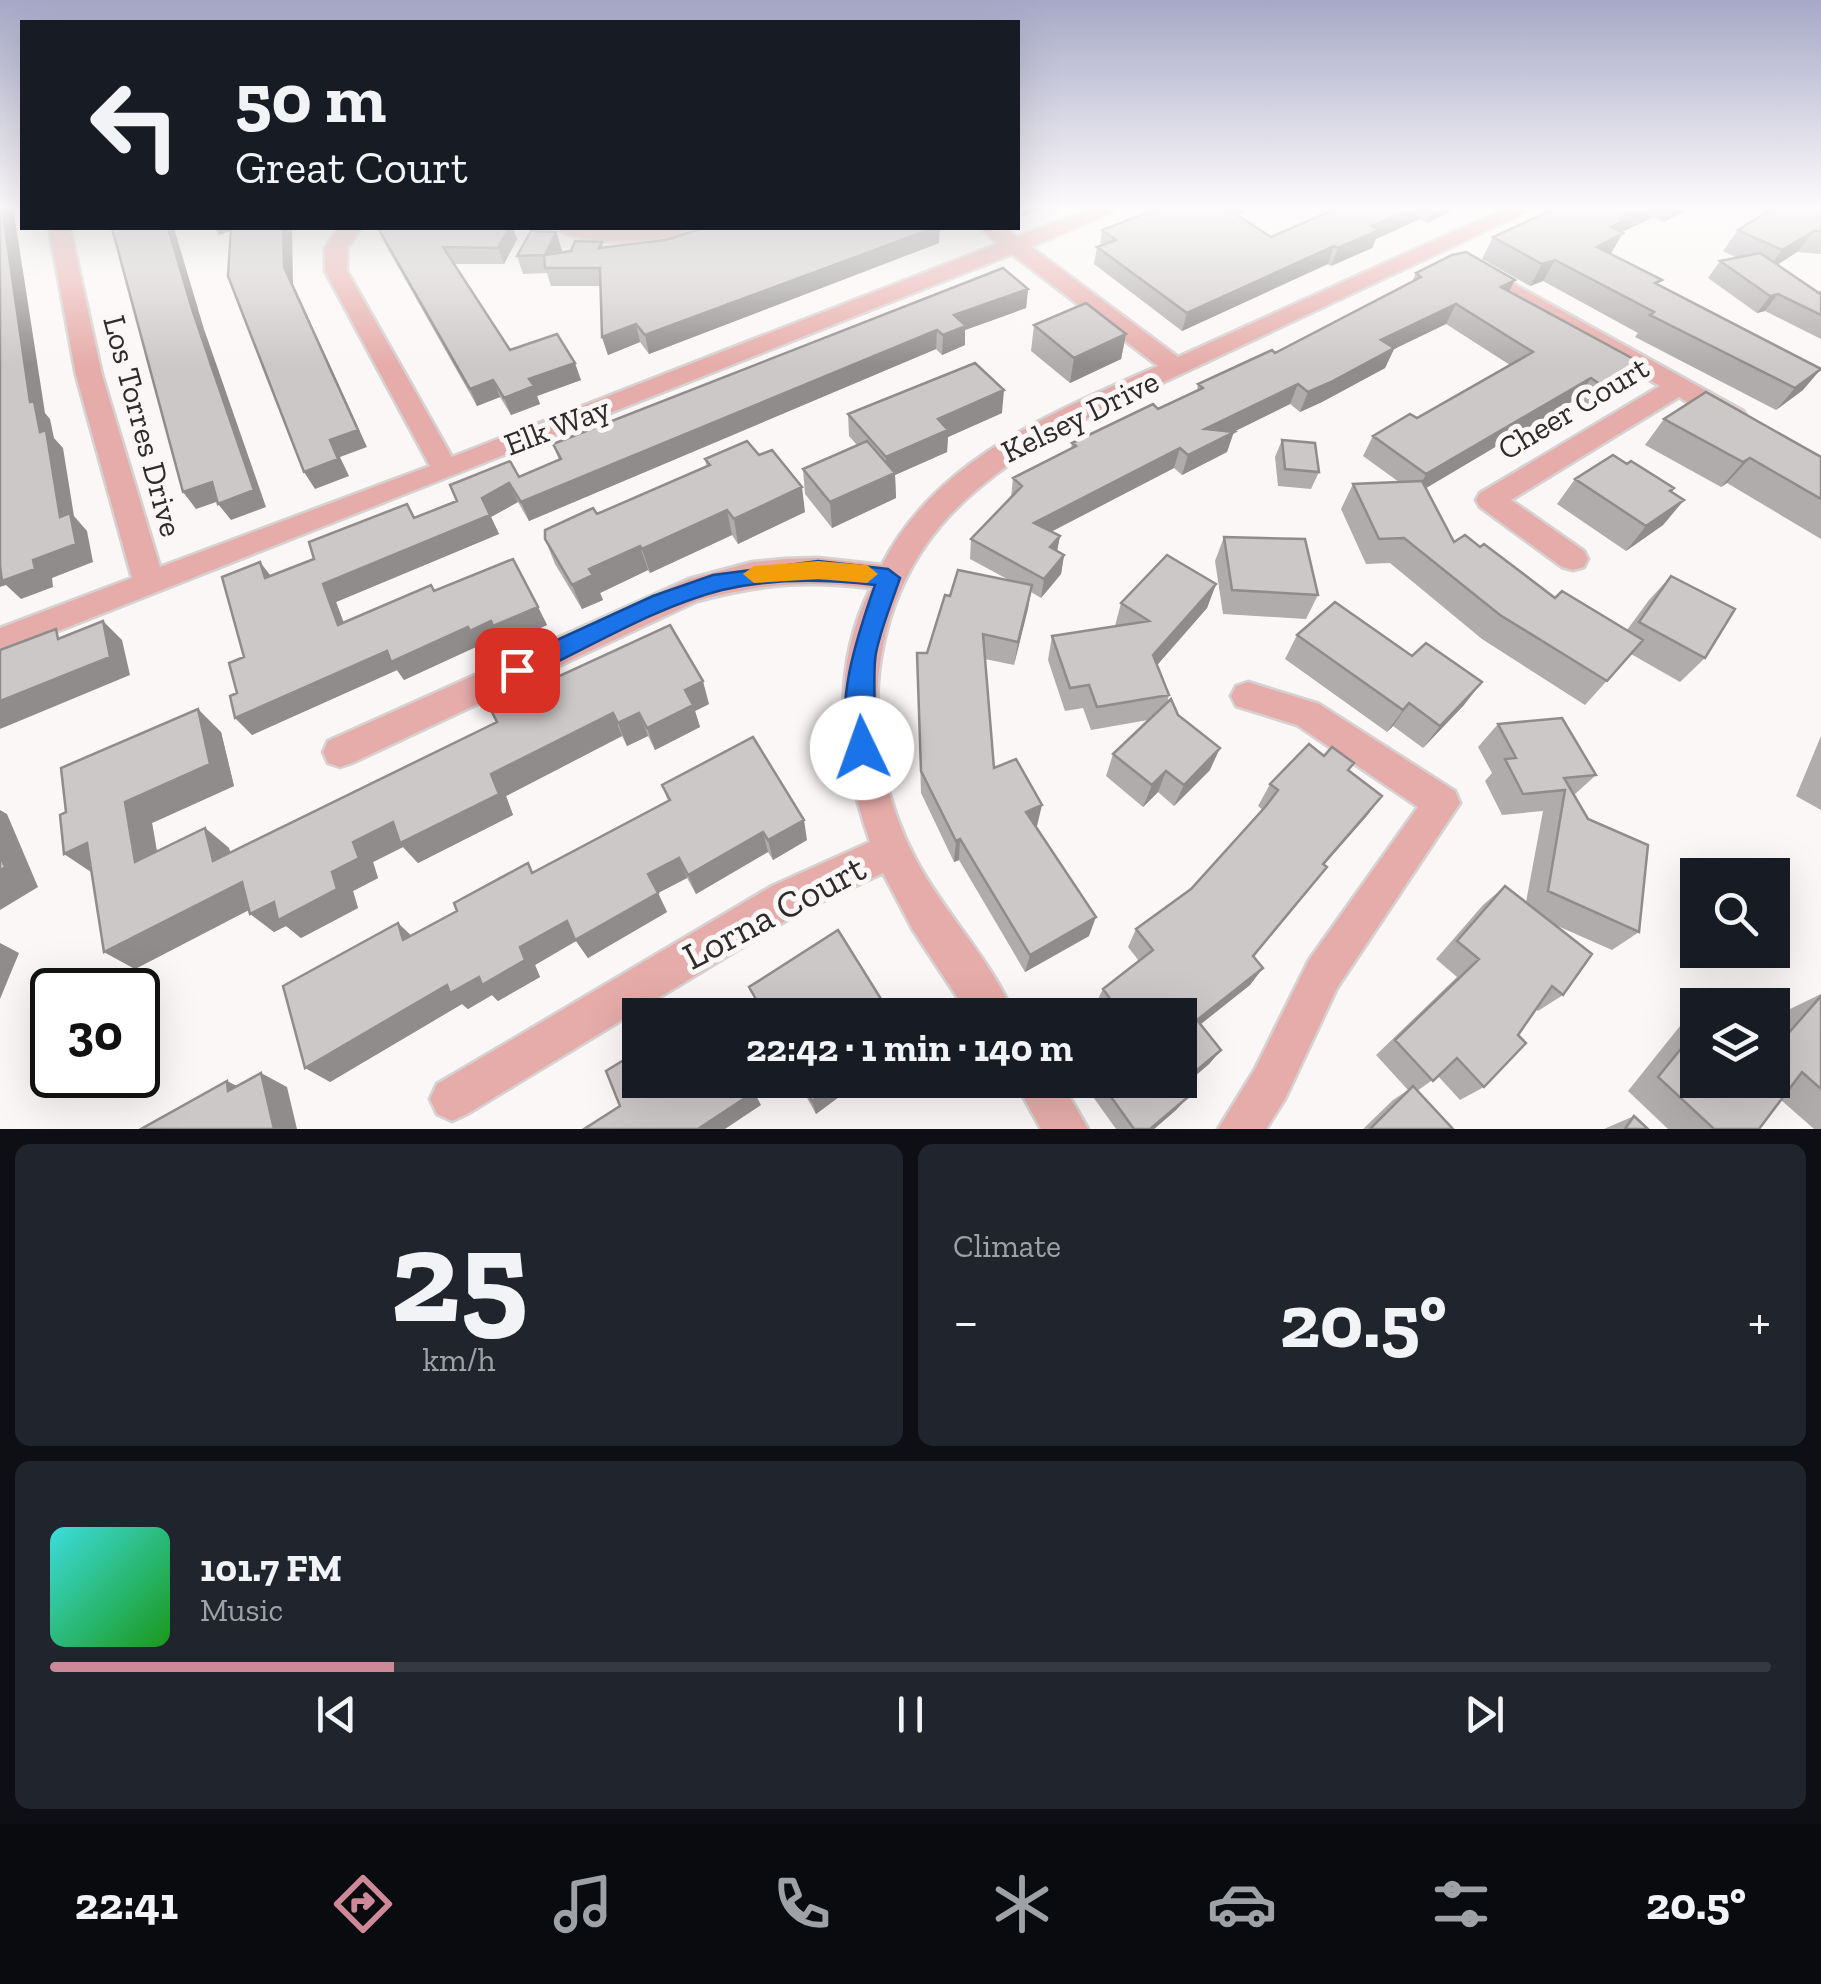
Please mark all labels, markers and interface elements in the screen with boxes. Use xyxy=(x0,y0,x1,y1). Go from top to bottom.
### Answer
text: 50 m xyxy=(235,56,386,140)
icon: left xyxy=(70,60,200,190)
text: Great Court xyxy=(235,141,468,195)
street label: Los Torres Drive xyxy=(95,311,191,541)
street label: Cheer Court xyxy=(1491,348,1655,468)
street label: Kelsey Drive xyxy=(995,362,1165,470)
street label: Elk Way xyxy=(499,388,616,463)
pin xyxy=(475,628,560,713)
icon: arrive xyxy=(490,643,545,698)
position arrow xyxy=(810,696,914,800)
street label: Lorna Court xyxy=(675,845,873,979)
map controls xyxy=(1680,858,1790,1098)
button: search xyxy=(1680,858,1790,968)
speed limit sign: 30 xyxy=(30,968,160,1098)
button: layers xyxy=(1680,988,1790,1098)
text: 22:42 · 1 min · 140 m xyxy=(746,1025,1073,1071)
text: 25 xyxy=(390,1198,528,1354)
text: Climate xyxy=(953,1227,1061,1265)
text: 20.5° xyxy=(1280,1276,1447,1366)
text: − xyxy=(953,1288,979,1354)
text: + xyxy=(1748,1288,1771,1354)
text: km/h xyxy=(422,1341,496,1379)
text: 101.7 FM xyxy=(200,1545,342,1591)
text: Music xyxy=(200,1591,283,1629)
icon: previous xyxy=(309,1687,364,1742)
icon: pause xyxy=(883,1687,938,1742)
icon: next xyxy=(1457,1687,1512,1742)
icon: directions xyxy=(328,1869,398,1939)
icon: music xyxy=(548,1869,618,1939)
icon: phone xyxy=(767,1869,837,1939)
icon: climate xyxy=(987,1869,1057,1939)
icon: car xyxy=(1207,1869,1277,1939)
icon: filters xyxy=(1426,1869,1496,1939)
text: 22:41 xyxy=(75,1877,178,1931)
text: 20.5° xyxy=(1646,1877,1746,1931)

